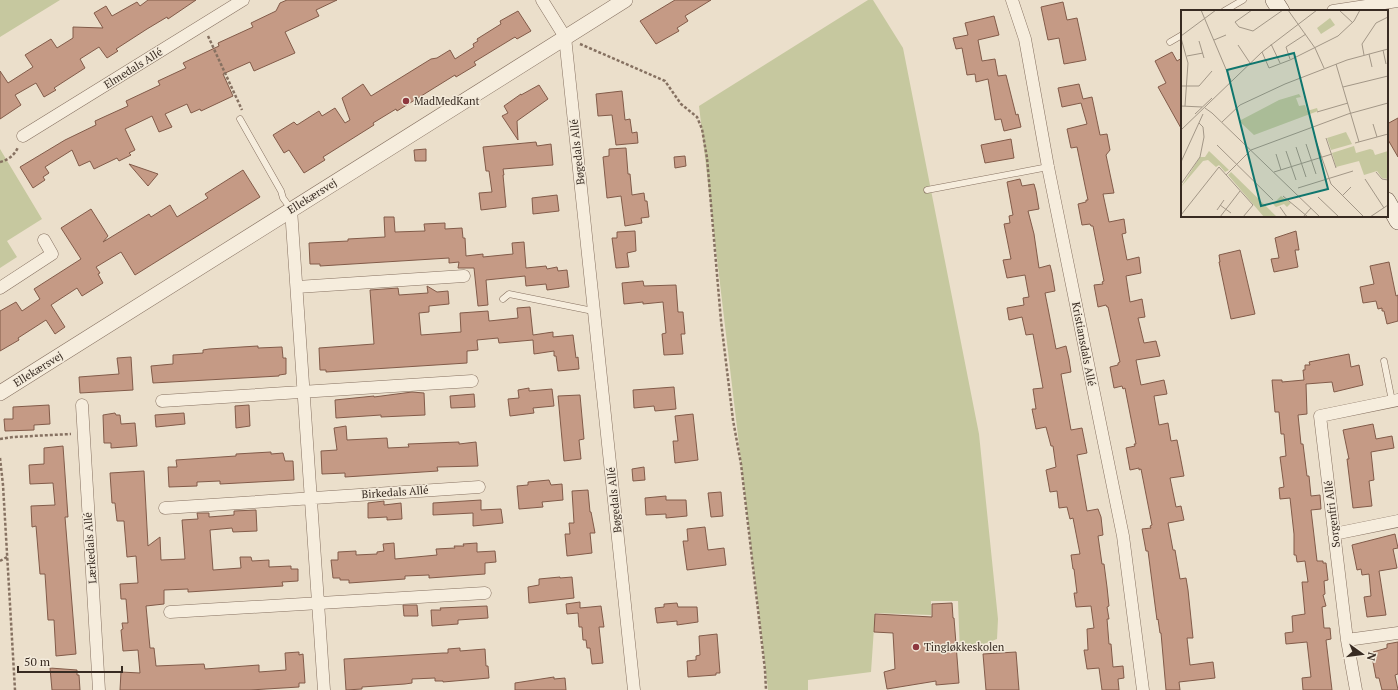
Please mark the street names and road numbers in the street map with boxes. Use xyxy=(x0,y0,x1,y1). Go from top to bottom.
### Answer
street label: Elmedals Allé xyxy=(101,44,165,92)
street label: Bøgedals Allé xyxy=(567,118,587,186)
street label: Ellekærsvej xyxy=(285,175,339,217)
street label: Kristiansdals Allé xyxy=(1069,301,1099,388)
street label: Ellekærsvej xyxy=(11,348,65,390)
street label: Bøgedals Allé xyxy=(604,466,624,534)
street label: Sorgenfri Allé xyxy=(1321,479,1343,548)
street label: Birkedals Allé xyxy=(361,483,429,501)
street label: Lærkedals Allé xyxy=(80,511,99,584)

